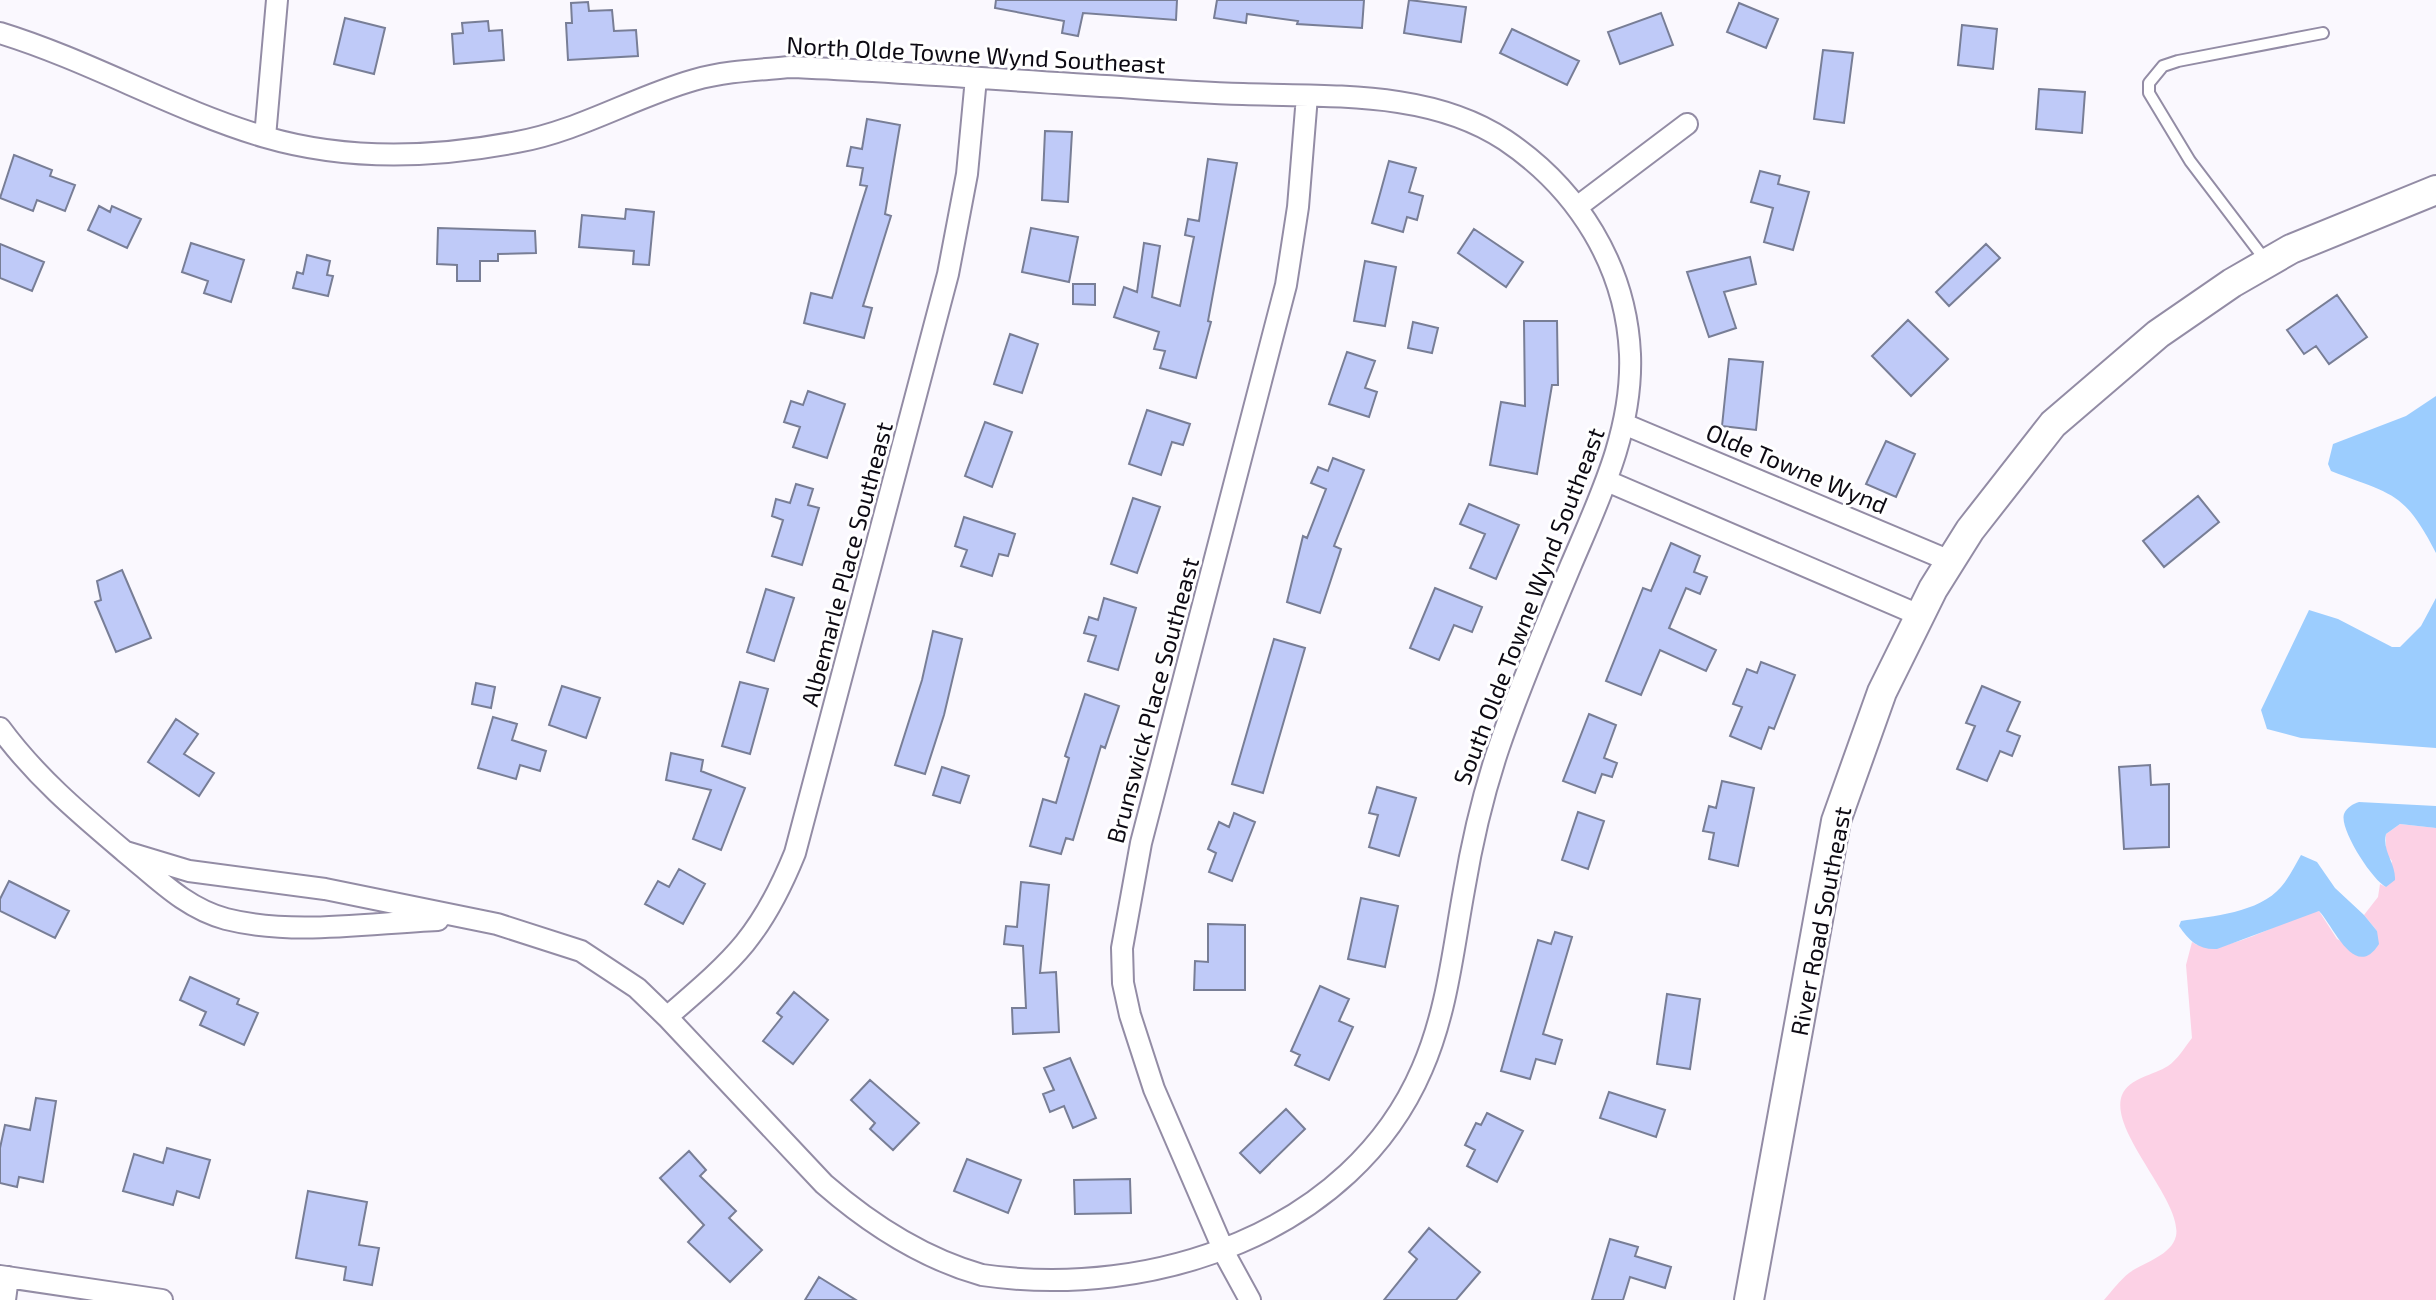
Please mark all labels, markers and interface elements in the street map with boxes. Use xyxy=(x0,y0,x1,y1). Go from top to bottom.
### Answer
street label: North Olde Towne Wynd Southeast xyxy=(786,30,1166,78)
street label: Olde Towne Wynd xyxy=(1702,417,1892,519)
street label: Albemarle Place Southeast xyxy=(794,419,898,709)
street label: South Olde Towne Wynd Southeast xyxy=(1446,423,1610,789)
street label: Brunswick Place Southeast xyxy=(1100,554,1204,846)
street label: River Road Southeast xyxy=(1784,804,1856,1038)

